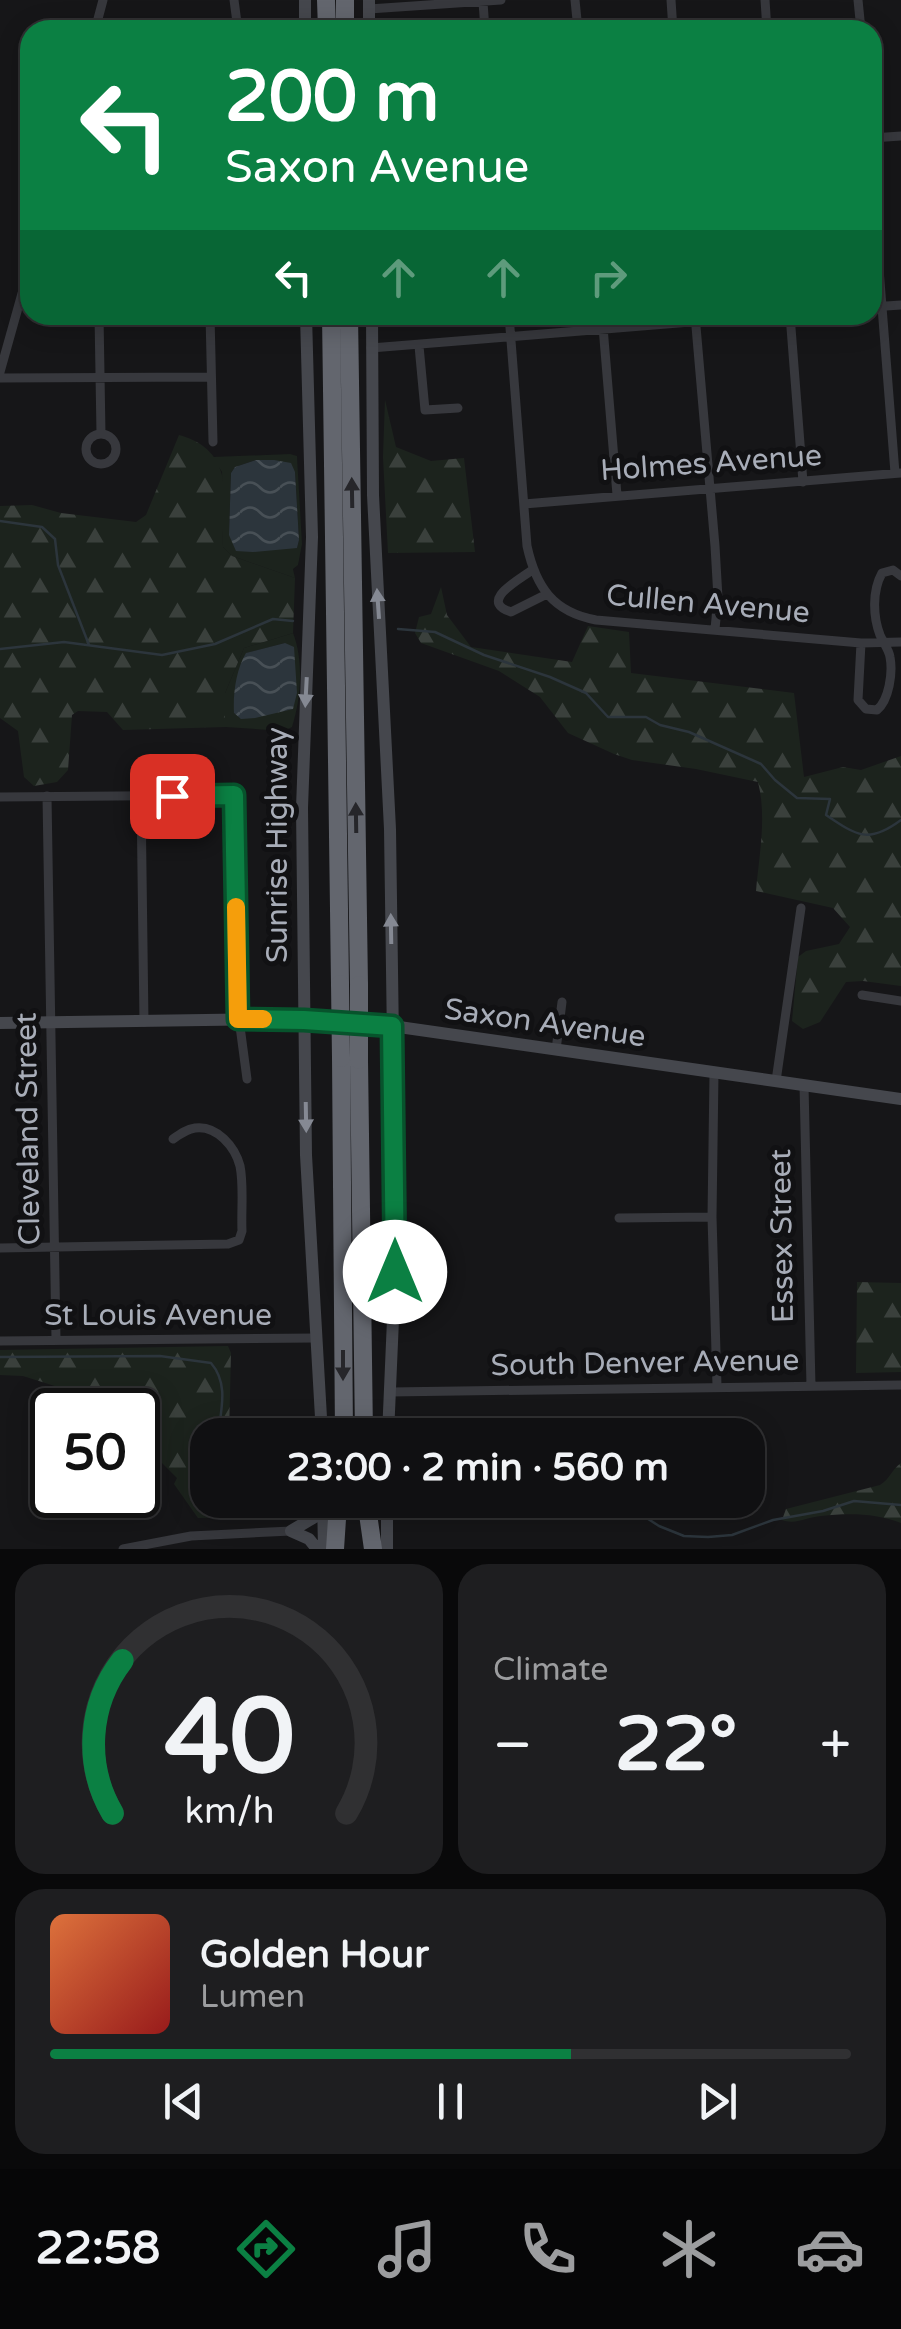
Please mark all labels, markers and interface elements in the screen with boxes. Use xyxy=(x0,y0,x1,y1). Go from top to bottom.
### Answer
text: 200 m xyxy=(225,56,439,140)
icon: left xyxy=(60,60,190,190)
text: Saxon Avenue xyxy=(225,141,529,195)
icon: left xyxy=(266,250,321,305)
icon: ahead xyxy=(371,250,426,305)
icon: ahead xyxy=(476,250,531,305)
icon: right xyxy=(581,250,636,305)
street label: Holmes Avenue xyxy=(599,437,823,489)
one-way arrow xyxy=(344,476,360,508)
street label: Cullen Avenue xyxy=(605,577,811,631)
one-way arrow xyxy=(370,588,386,620)
one-way arrow xyxy=(298,677,314,709)
street label: Sunrise Highway xyxy=(259,727,296,963)
pin xyxy=(130,754,215,839)
icon: arrive xyxy=(145,769,200,824)
one-way arrow xyxy=(348,801,364,833)
one-way arrow xyxy=(383,912,399,944)
street label: Saxon Avenue xyxy=(442,991,648,1055)
street label: Cleveland Street xyxy=(7,1012,49,1246)
one-way arrow xyxy=(298,1101,314,1133)
street label: Essex Street xyxy=(762,1149,802,1323)
position arrow xyxy=(343,1220,447,1324)
street label: St Louis Avenue xyxy=(44,1297,272,1334)
street label: South Denver Avenue xyxy=(490,1342,800,1384)
one-way arrow xyxy=(335,1350,351,1382)
speed limit sign: 50 xyxy=(30,1388,160,1518)
text: 23:00 · 2 min · 560 m xyxy=(286,1445,669,1491)
text: Climate xyxy=(493,1651,608,1689)
text: 40 xyxy=(164,1676,294,1801)
text: 22° xyxy=(615,1700,737,1790)
text: − xyxy=(493,1713,532,1779)
text: + xyxy=(820,1713,851,1779)
text: km/h xyxy=(184,1790,274,1833)
text: Golden Hour xyxy=(200,1932,429,1978)
text: Lumen xyxy=(200,1978,305,2016)
icon: previous xyxy=(156,2074,211,2129)
icon: pause xyxy=(423,2074,478,2129)
icon: next xyxy=(690,2074,745,2129)
icon: directions xyxy=(231,2214,301,2284)
icon: music xyxy=(372,2214,442,2284)
icon: phone xyxy=(513,2214,583,2284)
icon: climate xyxy=(654,2214,724,2284)
icon: car xyxy=(795,2214,865,2284)
text: 22:58 xyxy=(36,2222,160,2276)

